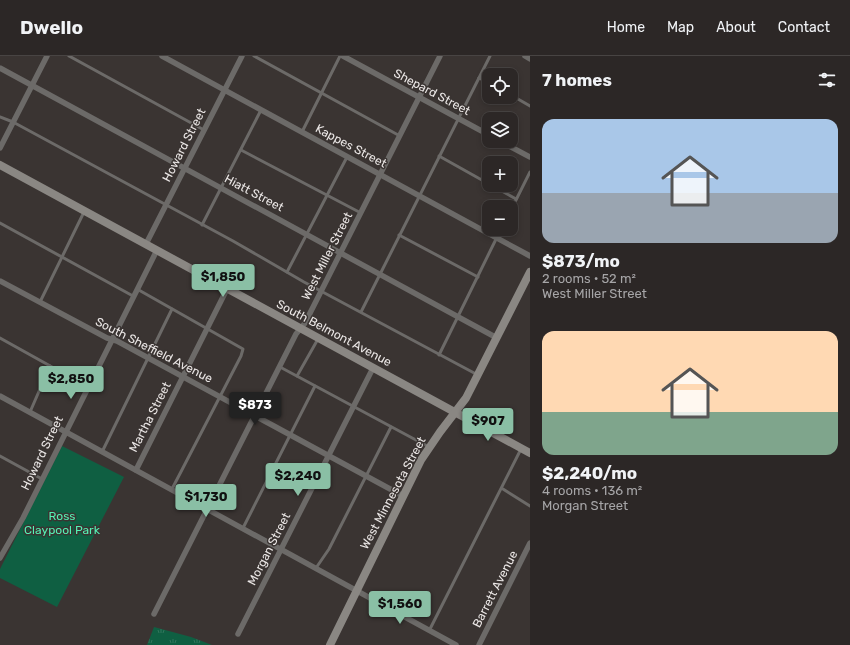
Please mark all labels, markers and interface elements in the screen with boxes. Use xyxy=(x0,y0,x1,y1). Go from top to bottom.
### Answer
text: Dwello xyxy=(20,16,83,39)
text: Home xyxy=(607,19,645,36)
text: Map xyxy=(667,19,694,36)
text: About xyxy=(716,19,756,36)
text: Contact xyxy=(778,19,830,36)
street label: Shepard Street xyxy=(391,66,473,118)
map controls xyxy=(482,68,518,236)
button: locate xyxy=(482,68,518,104)
icon: filters xyxy=(816,69,838,91)
text: 7 homes xyxy=(542,70,612,90)
street label: Howard Street xyxy=(159,106,209,184)
button: layers xyxy=(482,112,518,148)
street label: Kappes Street xyxy=(313,121,389,171)
icon: home xyxy=(654,145,726,217)
button: + xyxy=(482,156,518,192)
street label: Hiatt Street xyxy=(222,172,286,215)
button: − xyxy=(482,200,518,236)
street label: West Miller Street xyxy=(299,209,355,302)
text: $873/mo xyxy=(542,251,620,271)
pin: $1,850 xyxy=(190,264,256,298)
text: $1,850 xyxy=(201,269,245,284)
text: 2 rooms · 52 m² xyxy=(542,271,636,286)
text: West Miller Street xyxy=(542,286,647,301)
street label: South Belmont Avenue xyxy=(274,297,394,369)
street label: South Sheffield Avenue xyxy=(93,314,215,386)
icon: home xyxy=(654,357,726,429)
pin: $2,850 xyxy=(38,366,104,400)
text: $2,850 xyxy=(48,371,94,386)
street label: Martha Street xyxy=(126,379,174,454)
pin: $873 xyxy=(231,392,279,426)
text: $873 xyxy=(238,397,272,412)
pin: $907 xyxy=(464,408,512,442)
street label: Howard Street xyxy=(18,413,66,492)
text: $907 xyxy=(471,413,505,428)
street label: West Minnesota Street xyxy=(357,434,429,552)
pin: $2,240 xyxy=(265,463,331,497)
text: $2,240/mo xyxy=(542,463,637,483)
text: $2,240 xyxy=(275,468,321,483)
text: 4 rooms · 136 m² xyxy=(542,483,642,498)
pin: $1,730 xyxy=(173,484,239,518)
text: $1,730 xyxy=(184,489,228,504)
text: Morgan Street xyxy=(542,498,628,513)
park label: Ross Claypool Park xyxy=(24,509,101,537)
street label: Morgan Street xyxy=(245,510,293,588)
street label: Barrett Avenue xyxy=(470,548,521,630)
pin: $1,560 xyxy=(367,591,433,625)
text: $1,560 xyxy=(378,596,422,611)

